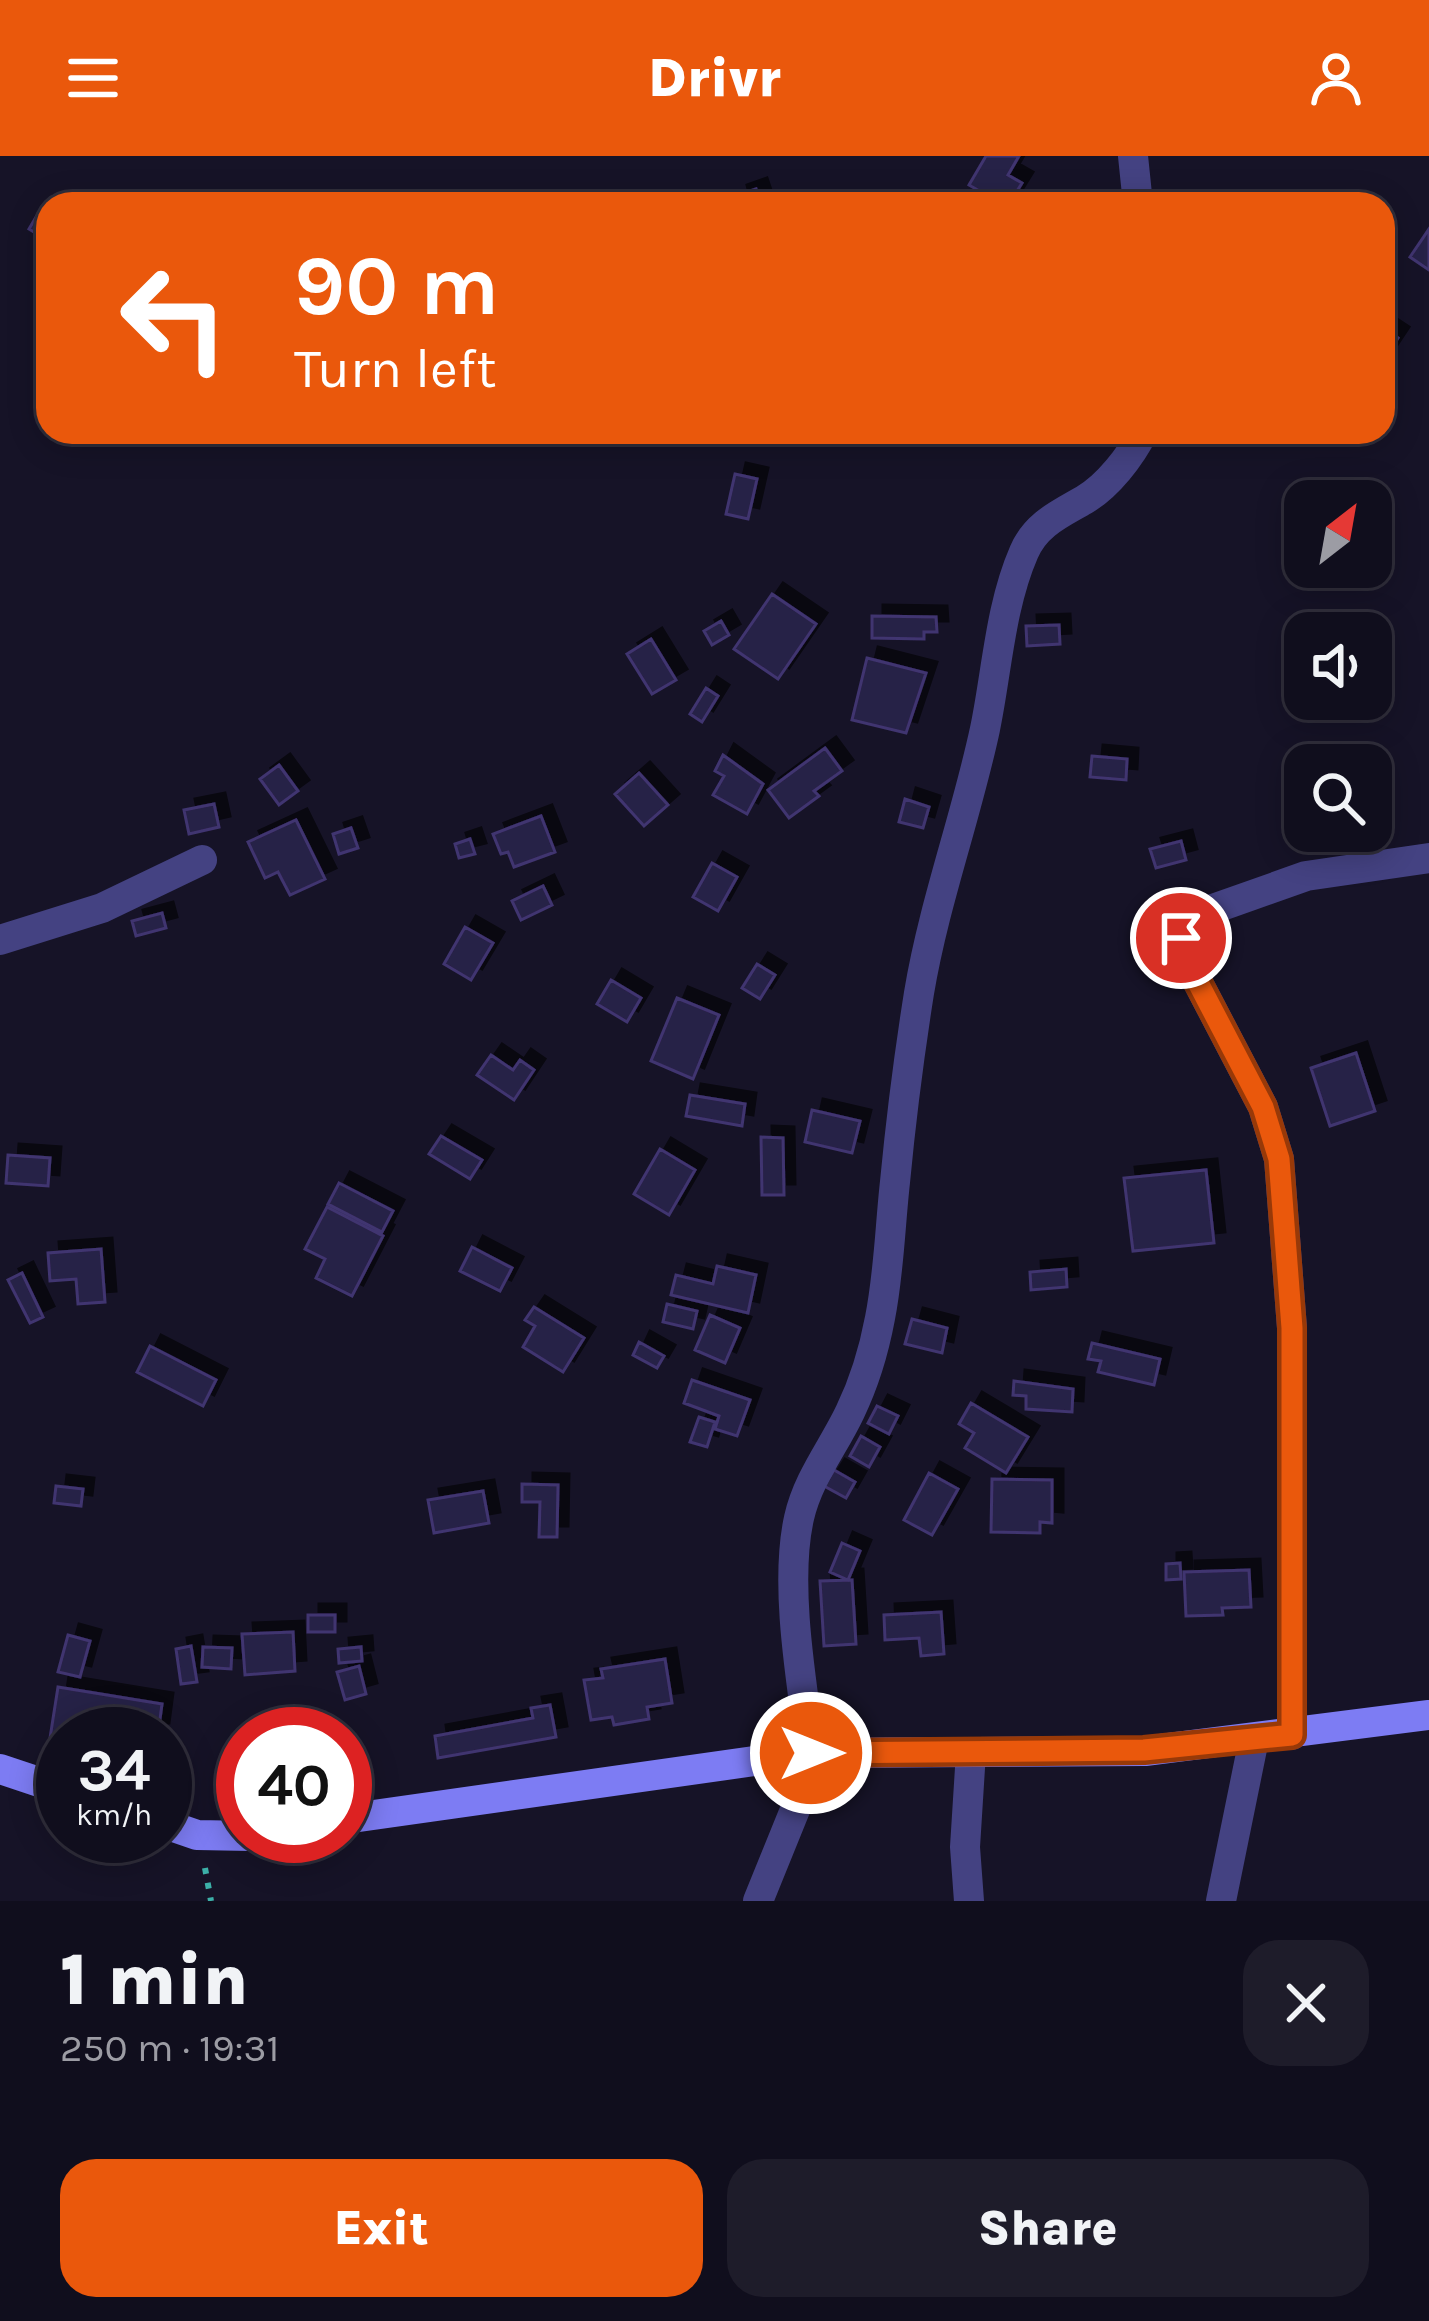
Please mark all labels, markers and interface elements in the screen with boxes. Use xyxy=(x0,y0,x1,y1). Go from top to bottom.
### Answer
icon: menu xyxy=(60,45,126,111)
icon: person xyxy=(1303,45,1369,111)
text: Drivr xyxy=(648,46,781,110)
text: 90 m xyxy=(294,237,499,335)
icon: left xyxy=(96,240,252,396)
text: Turn left xyxy=(294,337,497,401)
north arrow xyxy=(1284,480,1392,588)
map controls xyxy=(1284,480,1392,852)
button: sound xyxy=(1284,612,1392,720)
button: search xyxy=(1284,744,1392,852)
pin xyxy=(1130,887,1232,989)
icon: arrive xyxy=(1148,905,1214,971)
position arrow xyxy=(748,1690,874,1816)
speed limit sign: 40 xyxy=(216,1707,372,1863)
text: 34 xyxy=(77,1735,151,1805)
text: km/h xyxy=(76,1797,152,1833)
text: 1 min xyxy=(60,1938,249,2022)
button: close xyxy=(1243,1940,1369,2066)
text: 250 m · 19:31 xyxy=(60,2025,279,2071)
button: Exit xyxy=(60,2159,703,2297)
button: Share xyxy=(727,2159,1369,2297)

